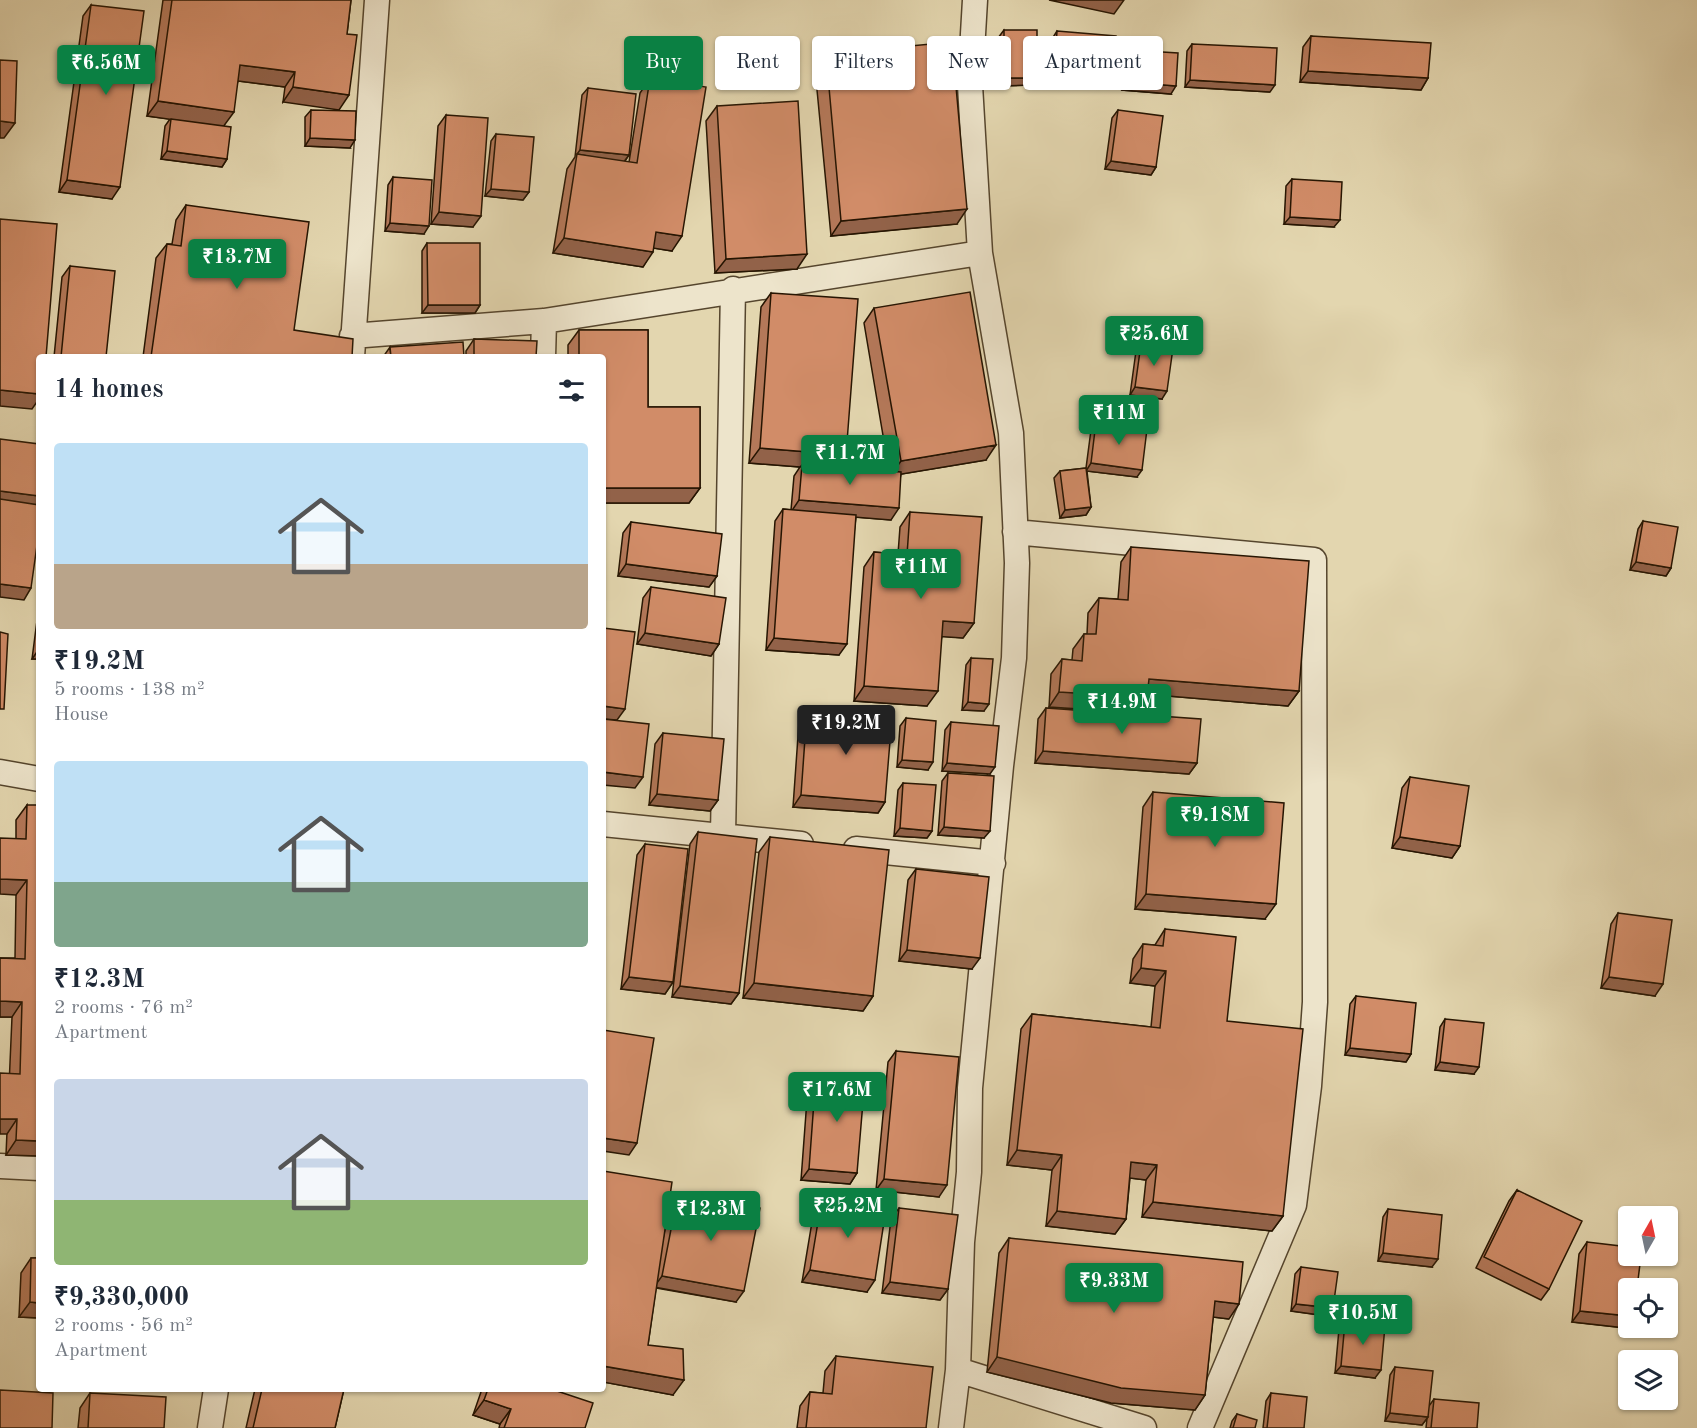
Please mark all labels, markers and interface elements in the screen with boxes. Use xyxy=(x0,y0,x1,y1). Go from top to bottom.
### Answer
chip: Buy xyxy=(624,36,703,90)
chip: Rent xyxy=(715,36,800,90)
chip: Filters xyxy=(812,36,915,90)
chip: New xyxy=(927,36,1011,90)
chip: Apartment xyxy=(1023,36,1163,90)
pin: ₹6.56M xyxy=(57,45,155,96)
text: ₹6.56M xyxy=(71,54,141,74)
pin: ₹13.7M xyxy=(188,239,286,290)
text: ₹13.7M xyxy=(202,248,272,268)
pin: ₹25.6M xyxy=(1105,316,1203,367)
text: ₹25.6M xyxy=(1119,325,1189,345)
icon: filters xyxy=(555,374,588,407)
text: 14 homes xyxy=(54,377,163,403)
pin: ₹11M xyxy=(1083,395,1155,446)
text: ₹11M xyxy=(1093,404,1145,424)
pin: ₹11.7M xyxy=(801,435,899,486)
text: ₹11.7M xyxy=(815,444,885,464)
icon: home xyxy=(267,482,375,590)
pin: ₹11M xyxy=(885,549,957,600)
text: ₹11M xyxy=(895,558,947,578)
text: ₹19.2M xyxy=(54,649,145,675)
text: 5 rooms · 138 m² xyxy=(54,680,204,700)
pin: ₹14.9M xyxy=(1073,684,1171,735)
text: ₹14.9M xyxy=(1087,693,1157,713)
text: House xyxy=(54,705,108,725)
pin: ₹19.2M xyxy=(797,705,895,756)
text: ₹19.2M xyxy=(811,714,881,734)
pin: ₹9.18M xyxy=(1166,797,1264,848)
icon: home xyxy=(267,800,375,908)
text: ₹9.18M xyxy=(1180,806,1250,826)
text: ₹12.3M xyxy=(54,967,145,993)
text: 2 rooms · 76 m² xyxy=(54,998,193,1018)
text: Apartment xyxy=(54,1023,148,1043)
pin: ₹17.6M xyxy=(788,1072,886,1123)
text: ₹17.6M xyxy=(802,1081,872,1101)
icon: home xyxy=(267,1118,375,1226)
pin: ₹25.2M xyxy=(799,1188,897,1239)
pin: ₹12.3M xyxy=(662,1191,760,1242)
text: ₹25.2M xyxy=(813,1197,883,1217)
text: ₹12.3M xyxy=(676,1200,746,1220)
north arrow xyxy=(1618,1206,1678,1266)
map controls xyxy=(1618,1206,1678,1410)
pin: ₹9.33M xyxy=(1065,1263,1163,1314)
text: ₹9.33M xyxy=(1079,1272,1149,1292)
button: locate xyxy=(1618,1278,1678,1338)
text: ₹9,330,000 xyxy=(54,1285,189,1311)
pin: ₹10.5M xyxy=(1314,1295,1412,1346)
text: ₹10.5M xyxy=(1328,1304,1398,1324)
text: 2 rooms · 56 m² xyxy=(54,1316,193,1336)
text: Apartment xyxy=(54,1341,148,1361)
button: layers xyxy=(1618,1350,1678,1410)

